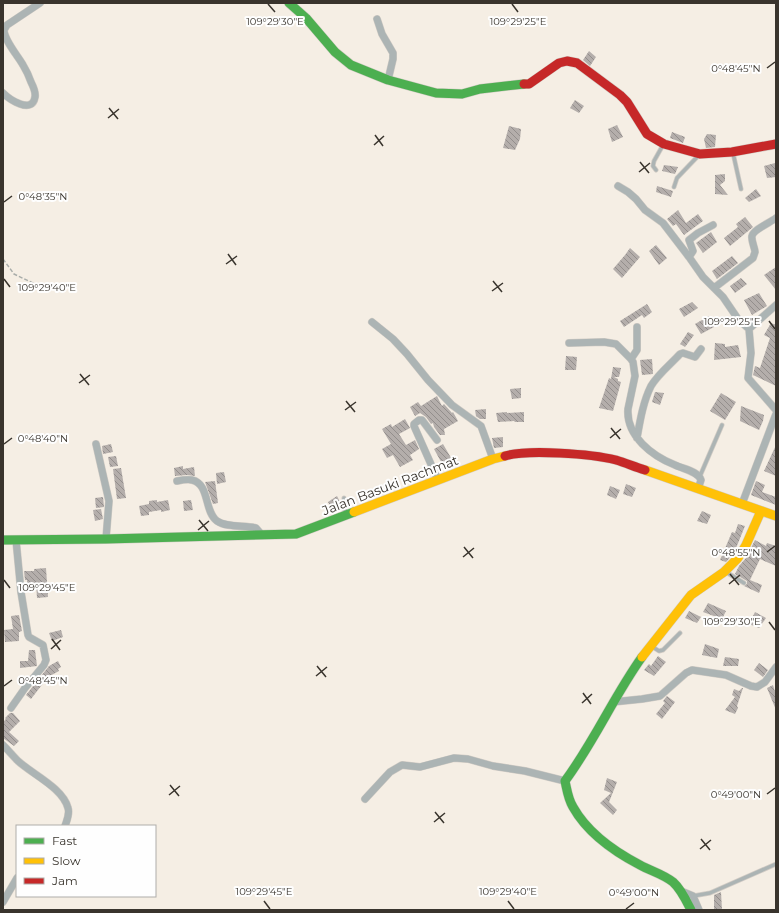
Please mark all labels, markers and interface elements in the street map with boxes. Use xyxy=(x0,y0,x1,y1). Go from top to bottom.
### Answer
text: 109°29'30"E xyxy=(246,15,304,28)
text: 109°29'25"E xyxy=(490,15,547,28)
text: 0°48'45"N xyxy=(711,62,761,75)
text: 0°48'35"N xyxy=(19,190,67,203)
text: 109°29'40"E xyxy=(18,281,76,294)
text: 109°29'25"E xyxy=(704,315,761,328)
text: 0°48'40"N xyxy=(18,432,68,445)
street label: Jalan Basuki Rachmat xyxy=(319,452,460,519)
text: 0°48'55"N xyxy=(712,546,760,559)
text: 109°29'45"E xyxy=(19,581,76,594)
text: 109°29'30"E xyxy=(703,615,761,628)
text: 0°48'45"N xyxy=(18,674,68,687)
text: 0°49'00"N xyxy=(711,788,761,801)
legend xyxy=(16,825,156,897)
text: Fast xyxy=(52,833,77,848)
text: Slow xyxy=(52,853,81,868)
text: Jam xyxy=(51,873,78,888)
text: 109°29'45"E xyxy=(236,885,293,898)
text: 109°29'40"E xyxy=(479,885,537,898)
text: 0°49'00"N xyxy=(609,886,659,899)

